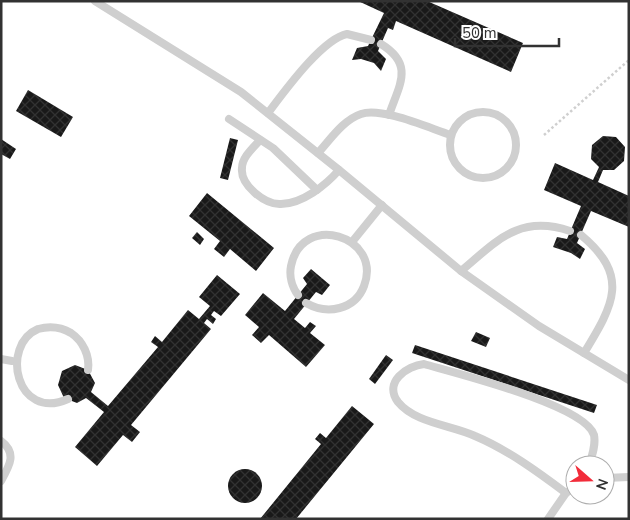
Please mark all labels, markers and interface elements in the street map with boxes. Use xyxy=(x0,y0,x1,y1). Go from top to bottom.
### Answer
scale bar xyxy=(455,15,559,47)
text: 50 m xyxy=(462,23,497,43)
north arrow xyxy=(565,455,615,505)
text: N xyxy=(591,476,612,492)

